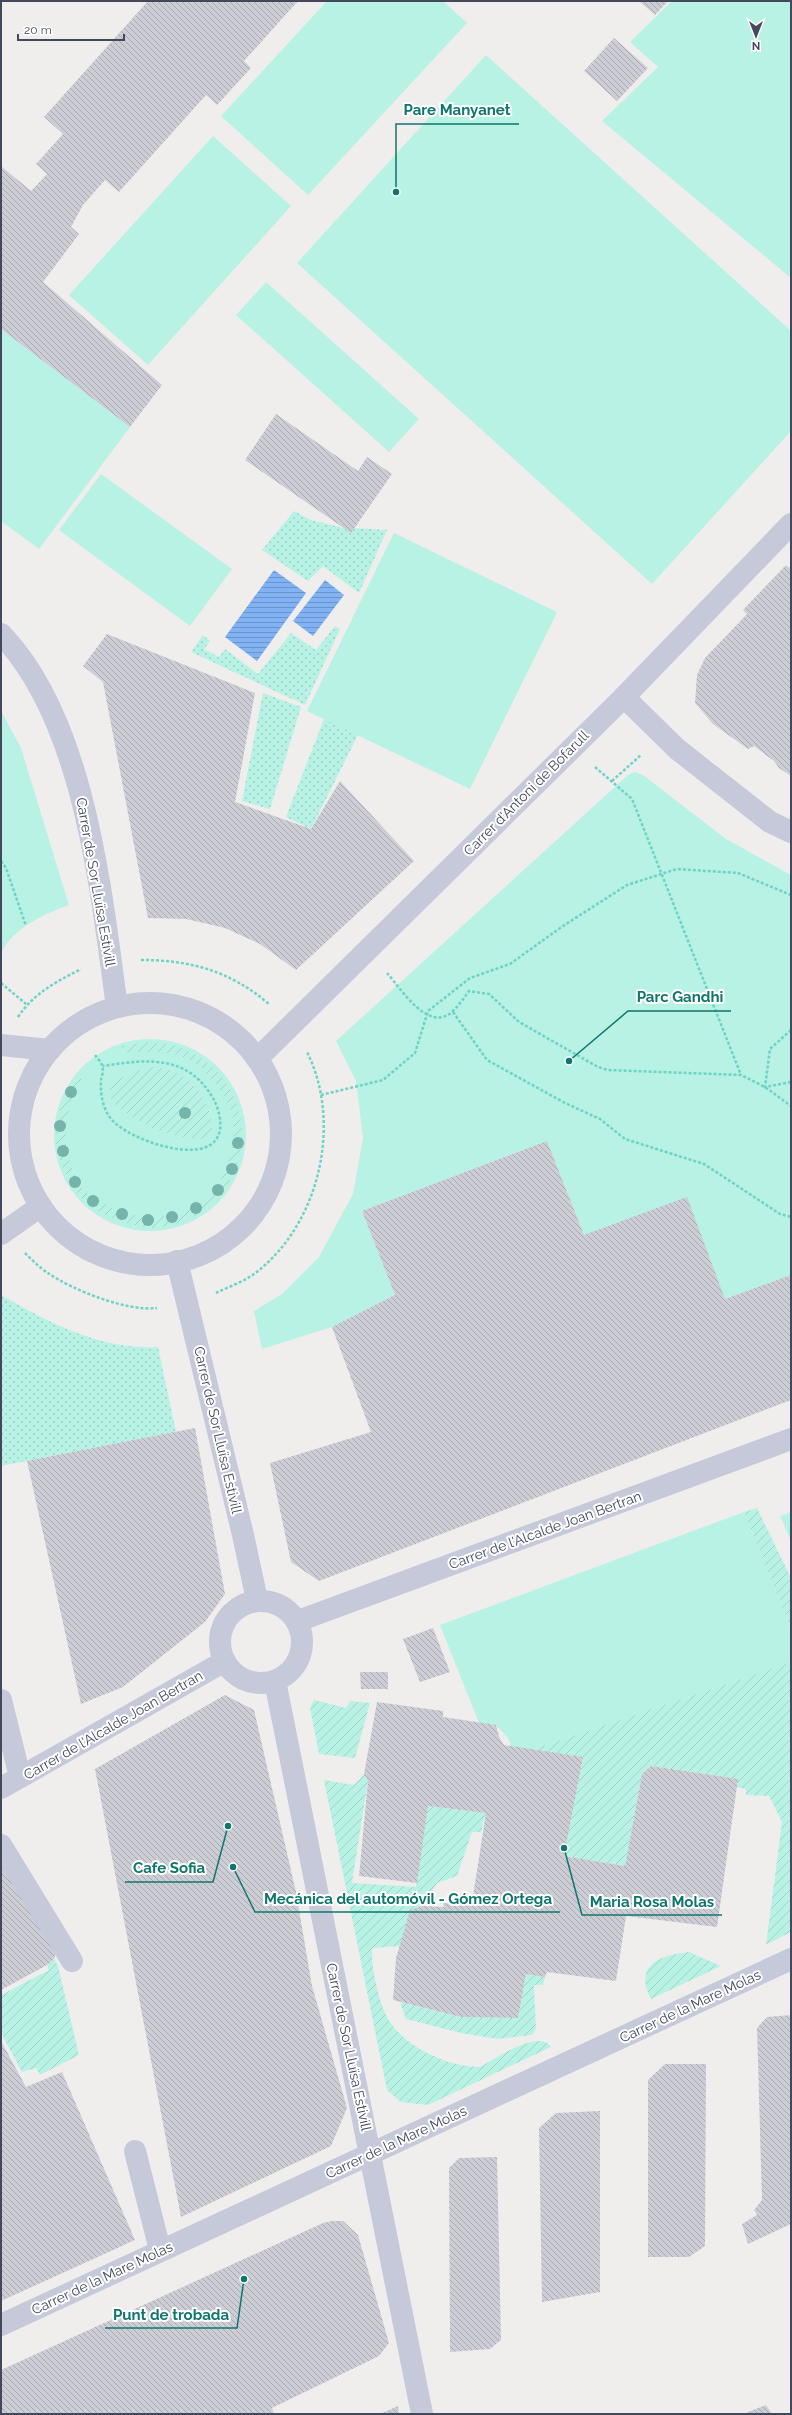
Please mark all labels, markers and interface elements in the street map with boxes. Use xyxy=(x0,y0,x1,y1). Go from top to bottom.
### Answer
scale bar xyxy=(18,16,124,42)
north arrow xyxy=(736,16,776,56)
text: 20 m xyxy=(24,23,52,37)
text: N xyxy=(752,39,760,52)
callout: Pare Manyanet xyxy=(396,97,519,124)
text: Pare Manyanet xyxy=(404,101,511,119)
street label: Carrer d'Antoni de Bofarull xyxy=(460,727,592,859)
street label: Carrer de Sor Lluïsa Estivill xyxy=(73,796,119,968)
callout: Parc Gandhi xyxy=(628,984,731,1011)
text: Parc Gandhi xyxy=(637,988,723,1006)
street label: Carrer de Sor Lluïsa Estivill xyxy=(191,1345,245,1515)
street label: Carrer de l'Alcalde Joan Bertran xyxy=(447,1488,643,1572)
street label: Carrer de l'Alcalde Joan Bertran xyxy=(21,1667,205,1783)
callout: Cafe Sofia xyxy=(125,1855,213,1882)
text: Cafe Sofia xyxy=(133,1859,206,1877)
callout: Mecánica del automóvil - Gómez Ortega xyxy=(255,1885,560,1912)
callout: Maria Rosa Molas xyxy=(582,1888,722,1915)
text: Mecánica del automóvil - Gómez Ortega xyxy=(264,1890,552,1908)
text: Maria Rosa Molas xyxy=(590,1893,714,1911)
street label: Carrer de Sor Lluïsa Estivill xyxy=(323,1962,375,2133)
street label: Carrer de la Mare Molas xyxy=(617,1966,763,2046)
street label: Carrer de la Mare Molas xyxy=(323,2102,469,2182)
street label: Carrer de la Mare Molas xyxy=(29,2238,175,2318)
callout: Punt de trobada xyxy=(105,2301,237,2328)
text: Punt de trobada xyxy=(113,2306,229,2324)

